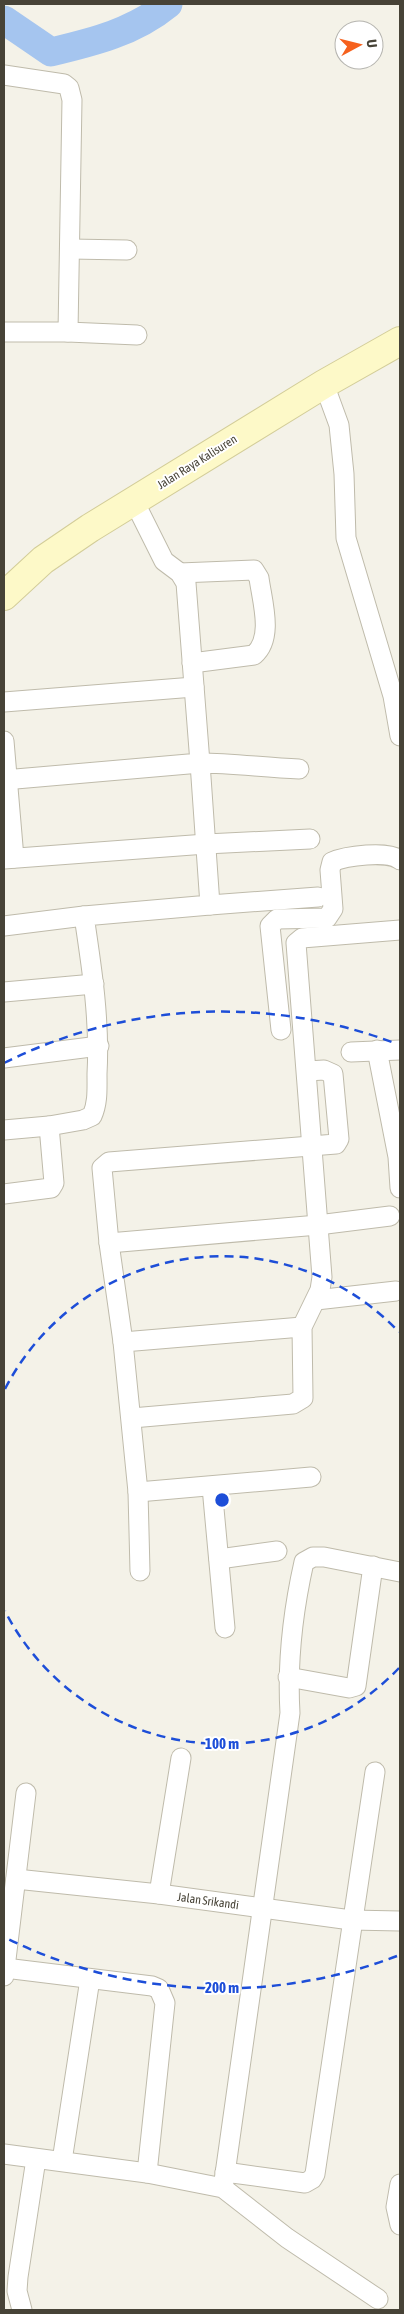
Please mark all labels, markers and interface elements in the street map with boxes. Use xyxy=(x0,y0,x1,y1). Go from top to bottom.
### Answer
north arrow xyxy=(334,20,384,70)
text: U xyxy=(363,38,380,48)
street label: Jalan Raya Kalisuren xyxy=(155,432,239,492)
centre of rings xyxy=(213,1491,231,1509)
text: 100 m xyxy=(205,1735,239,1752)
street label: Jalan Srikandi xyxy=(176,1890,240,1912)
text: 200 m xyxy=(205,1979,239,1996)

